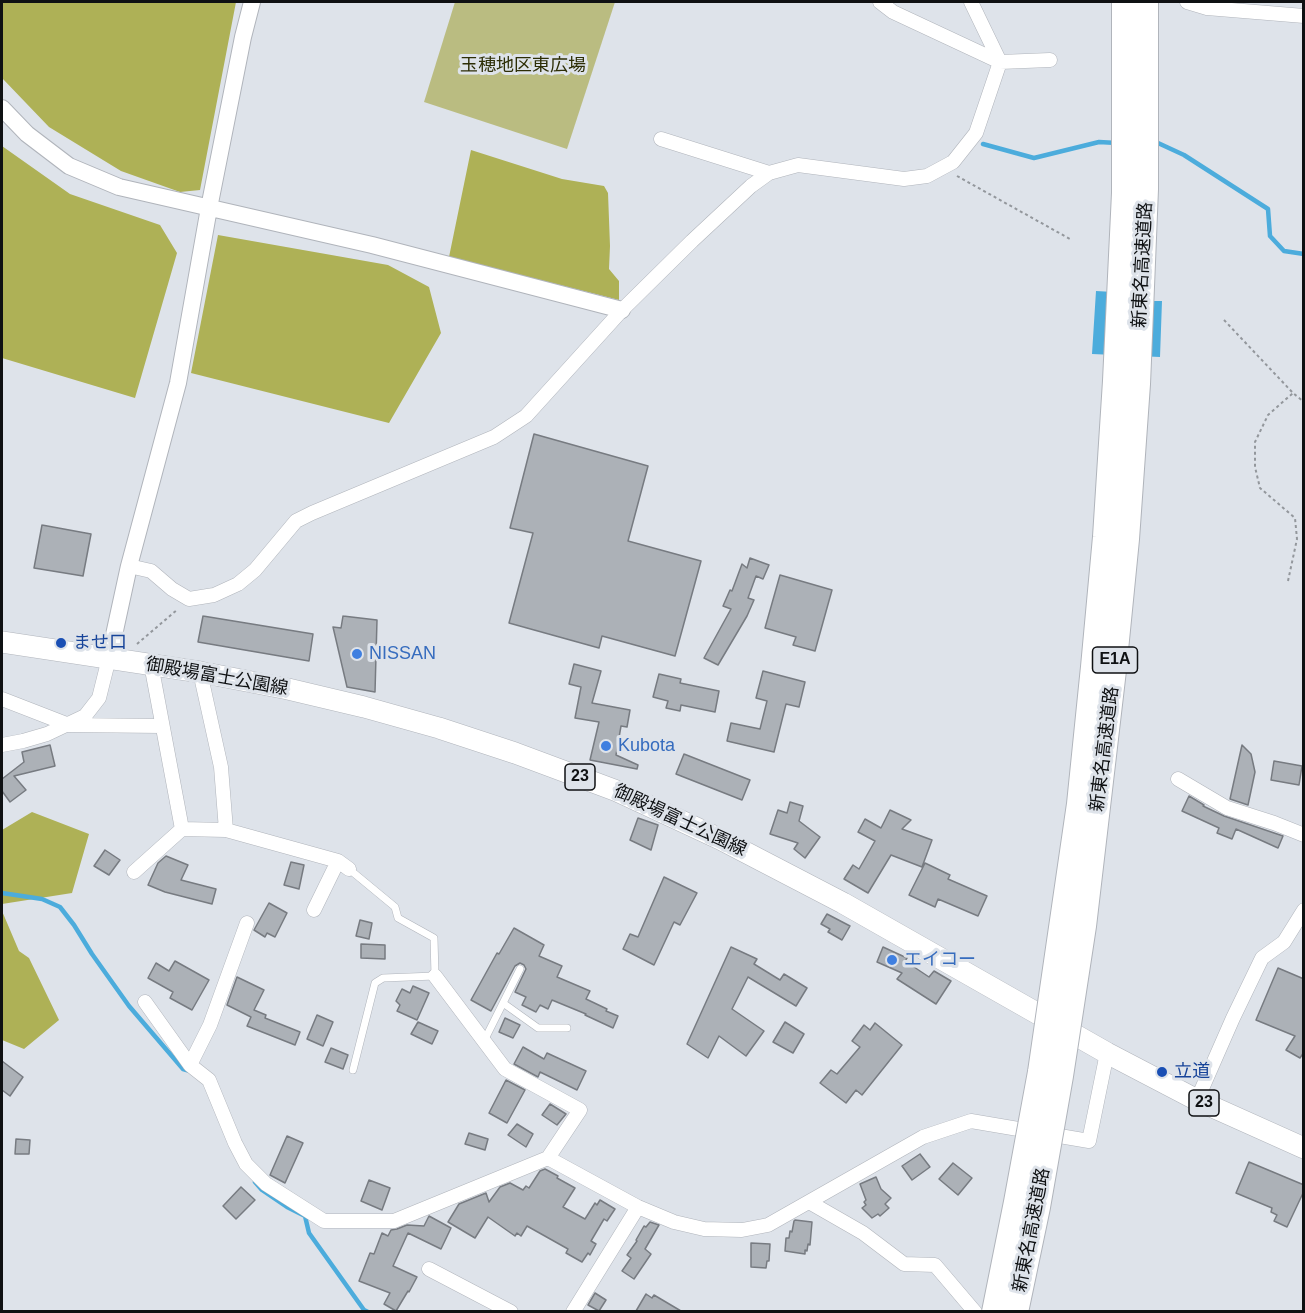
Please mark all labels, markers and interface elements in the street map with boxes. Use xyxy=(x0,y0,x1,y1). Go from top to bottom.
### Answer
park label: 玉穂地区東広場 xyxy=(460,55,586,77)
street label: 新東名高速道路 xyxy=(1129,202,1157,328)
place label: ませ口 xyxy=(73,632,127,654)
marker: ませ口 xyxy=(54,636,68,650)
place label: NISSAN xyxy=(369,643,436,665)
marker: NISSAN xyxy=(350,647,364,661)
road number: E1A xyxy=(1092,647,1138,673)
street label: 御殿場富士公園線 xyxy=(144,654,290,700)
street label: 新東名高速道路 xyxy=(1087,685,1123,813)
place label: Kubota xyxy=(618,735,675,757)
marker: Kubota xyxy=(599,739,613,753)
road number: 23 xyxy=(565,764,595,790)
street label: 御殿場富士公園線 xyxy=(610,781,750,861)
place label: エイコー xyxy=(904,949,976,971)
marker: エイコー xyxy=(885,953,899,967)
place label: 立道 xyxy=(1174,1061,1210,1083)
marker: 立道 xyxy=(1155,1065,1169,1079)
road number: 23 xyxy=(1189,1090,1219,1116)
street label: 新東名高速道路 xyxy=(1009,1166,1055,1294)

